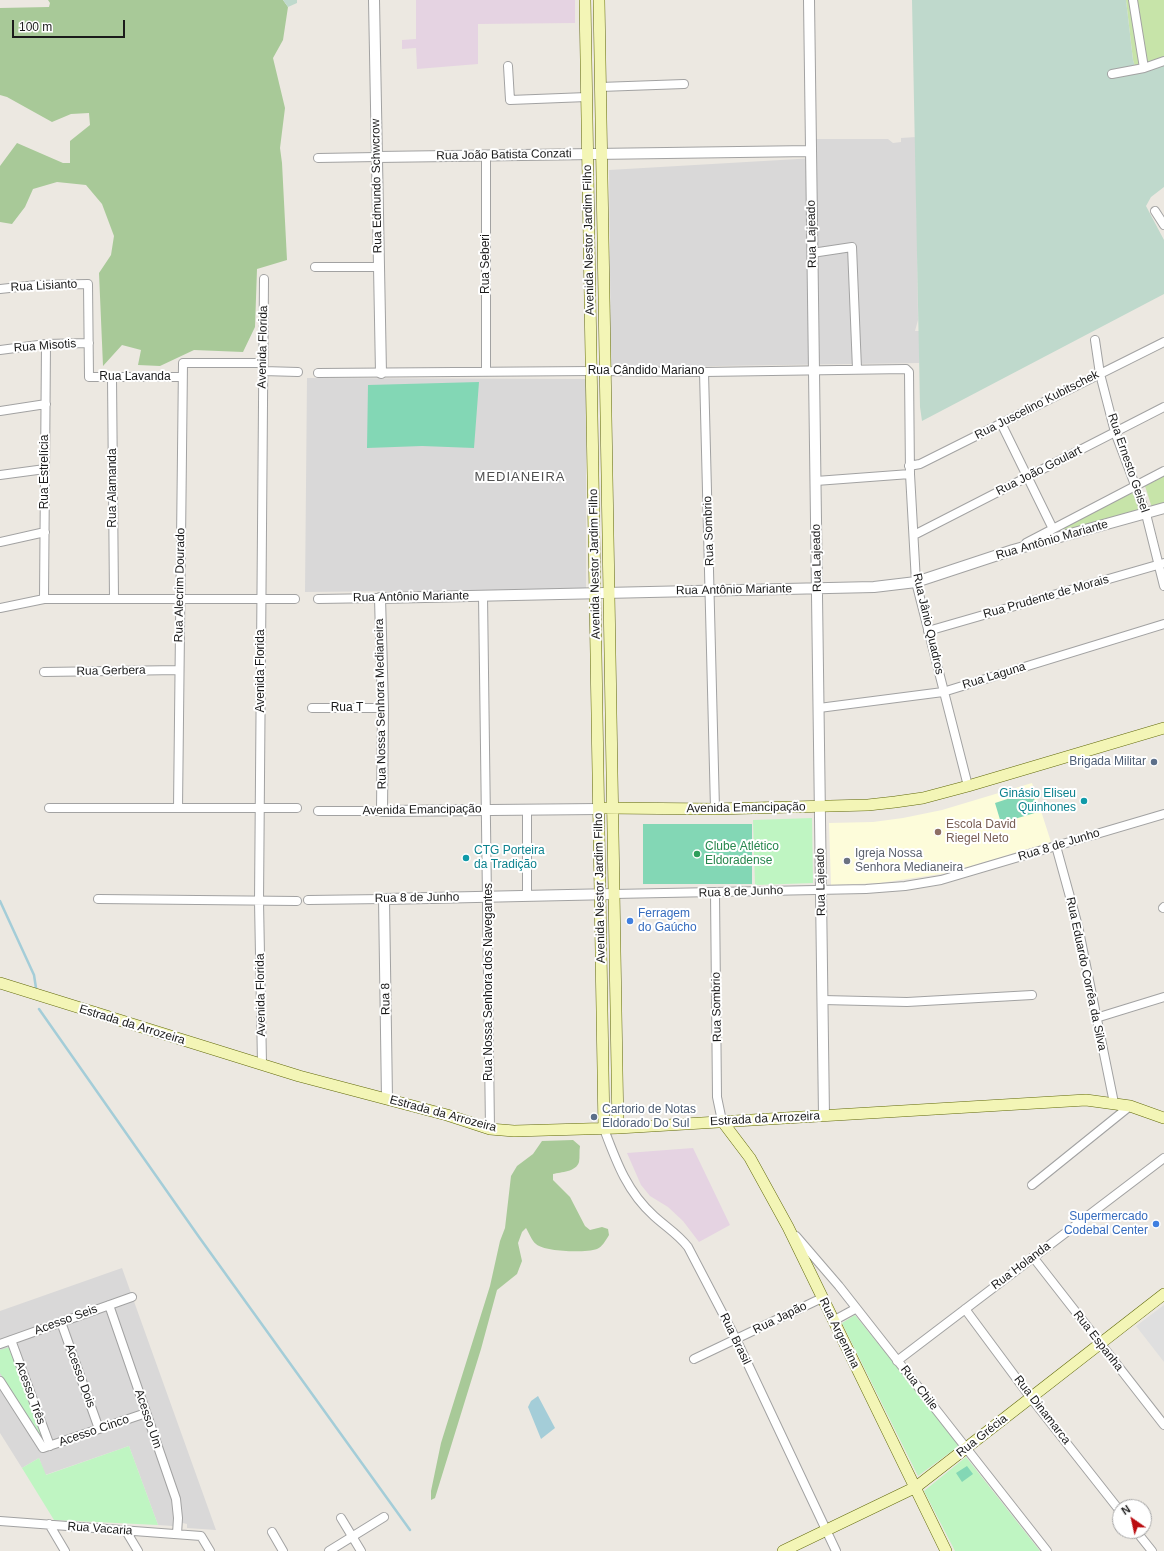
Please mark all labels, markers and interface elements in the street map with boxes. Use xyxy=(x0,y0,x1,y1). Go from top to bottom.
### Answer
scale bar xyxy=(14,12,127,38)
text: 100 m xyxy=(19,20,52,34)
street label: Rua Edmundo Schwcrow xyxy=(369,119,385,253)
street label: Rua João Batista Conzati xyxy=(436,147,572,163)
street label: Avenida Nestor Jardim Filho xyxy=(580,165,598,315)
street label: Rua Lajeado xyxy=(804,200,820,268)
street label: Rua Seberi xyxy=(479,234,493,294)
street label: Rua Lisianto xyxy=(10,277,78,295)
street label: Avenida Florida xyxy=(255,305,271,389)
street label: Rua Misotis xyxy=(13,337,77,355)
street label: Rua Cândido Mariano xyxy=(588,364,704,378)
street label: Rua Juscelino Kubitschek xyxy=(973,367,1101,443)
street label: Rua Lavanda xyxy=(99,370,171,384)
street label: Rua Ernesto Geisel xyxy=(1104,411,1152,515)
street label: Rua Estrelícia xyxy=(38,435,52,509)
street label: Rua João Goulart xyxy=(994,443,1084,499)
street label: Rua Alamanda xyxy=(106,448,120,528)
district label: MEDIANEIRA xyxy=(475,469,565,485)
street label: Avenida Nestor Jardim Filho xyxy=(586,489,604,639)
street label: Rua Sombrio xyxy=(701,496,717,566)
street label: Rua Antônio Mariante xyxy=(994,517,1110,563)
street label: Rua Lajeado xyxy=(809,524,825,592)
street label: Rua Alecrim Dourado xyxy=(172,528,188,642)
street label: Rua Jânio Quadros xyxy=(909,572,947,676)
street label: Rua Prudente de Morais xyxy=(981,572,1111,622)
street label: Rua Antônio Mariante xyxy=(676,582,792,598)
street label: Rua Antônio Mariante xyxy=(353,589,469,605)
street label: Rua Nossa Senhora Medianeira xyxy=(372,619,390,789)
street label: Avenida Florida xyxy=(254,629,268,713)
street label: Rua Laguna xyxy=(961,660,1027,692)
street label: Rua Gerbera xyxy=(76,663,146,679)
street label: Rua T xyxy=(331,701,363,715)
place label: Brigada Militar xyxy=(1069,755,1146,769)
marker: Brigada Militar xyxy=(1149,757,1159,767)
place label: Ginásio Eliseu Quinhones xyxy=(999,787,1076,815)
marker: Ginásio Eliseu Quinhones xyxy=(1079,796,1089,806)
street label: Avenida Emancipação xyxy=(686,800,806,816)
street label: Avenida Emancipação xyxy=(362,802,482,818)
street label: Avenida Nestor Jardim Filho xyxy=(591,813,609,963)
place label: Escola David Riegel Neto xyxy=(946,818,1016,846)
street label: Rua 8 de Junho xyxy=(1016,826,1102,864)
marker: Escola David Riegel Neto xyxy=(933,827,943,837)
place label: Clube Atlético Eldoradense xyxy=(705,840,779,868)
place label: CTG Porteira da Tradição xyxy=(474,844,545,872)
place label: Igreja Nossa Senhora Medianeira xyxy=(855,847,963,875)
street label: Rua Lajeado xyxy=(813,848,829,916)
marker: Clube Atlético Eldoradense xyxy=(692,849,702,859)
marker: CTG Porteira da Tradição xyxy=(461,853,471,863)
marker: Igreja Nossa Senhora Medianeira xyxy=(842,856,852,866)
street label: Rua Nossa Senhora dos Navegantes xyxy=(482,883,496,1081)
street label: Rua 8 de Junho xyxy=(698,883,784,901)
street label: Rua 8 de Junho xyxy=(375,890,459,906)
street label: Rua Eduardo Corrêa da Silva xyxy=(1063,896,1109,1052)
place label: Ferragem do Gaúcho xyxy=(638,907,697,935)
marker: Ferragem do Gaúcho xyxy=(625,916,635,926)
street label: Avenida Florida xyxy=(253,953,269,1037)
street label: Rua Sombrio xyxy=(709,972,725,1042)
street label: Rua 8 xyxy=(379,983,393,1015)
street label: Estrada da Arrozeira xyxy=(77,1002,187,1048)
street label: Estrada da Arrozeira xyxy=(388,1093,498,1135)
place label: Cartorio de Notas Eldorado Do Sul xyxy=(602,1103,696,1131)
street label: Estrada da Arrozeira xyxy=(710,1109,820,1129)
marker: Cartorio de Notas Eldorado Do Sul xyxy=(589,1112,599,1122)
place label: Supermercado Codebal Center xyxy=(1064,1210,1148,1238)
marker: Supermercado Codebal Center xyxy=(1151,1219,1161,1229)
street label: Rua Holanda xyxy=(989,1239,1053,1293)
street label: Rua Argentina xyxy=(816,1295,862,1371)
street label: Rua Japão xyxy=(751,1299,809,1337)
street label: Acesso Seis xyxy=(33,1302,99,1338)
street label: Rua Espanha xyxy=(1070,1308,1126,1374)
street label: Rua Brasil xyxy=(716,1311,754,1367)
street label: Acesso Dois xyxy=(62,1342,98,1410)
street label: Acesso Três xyxy=(12,1359,48,1427)
street label: Rua Chile xyxy=(897,1363,941,1413)
street label: Rua Dinamarca xyxy=(1011,1373,1073,1447)
street label: Acesso Um xyxy=(131,1388,165,1450)
street label: Acesso Cinco xyxy=(57,1412,131,1450)
street label: Rua Grécia xyxy=(954,1412,1010,1460)
north arrow xyxy=(1112,1499,1152,1539)
text: N xyxy=(1119,1503,1132,1517)
street label: Rua Vacaria xyxy=(67,1520,133,1538)

